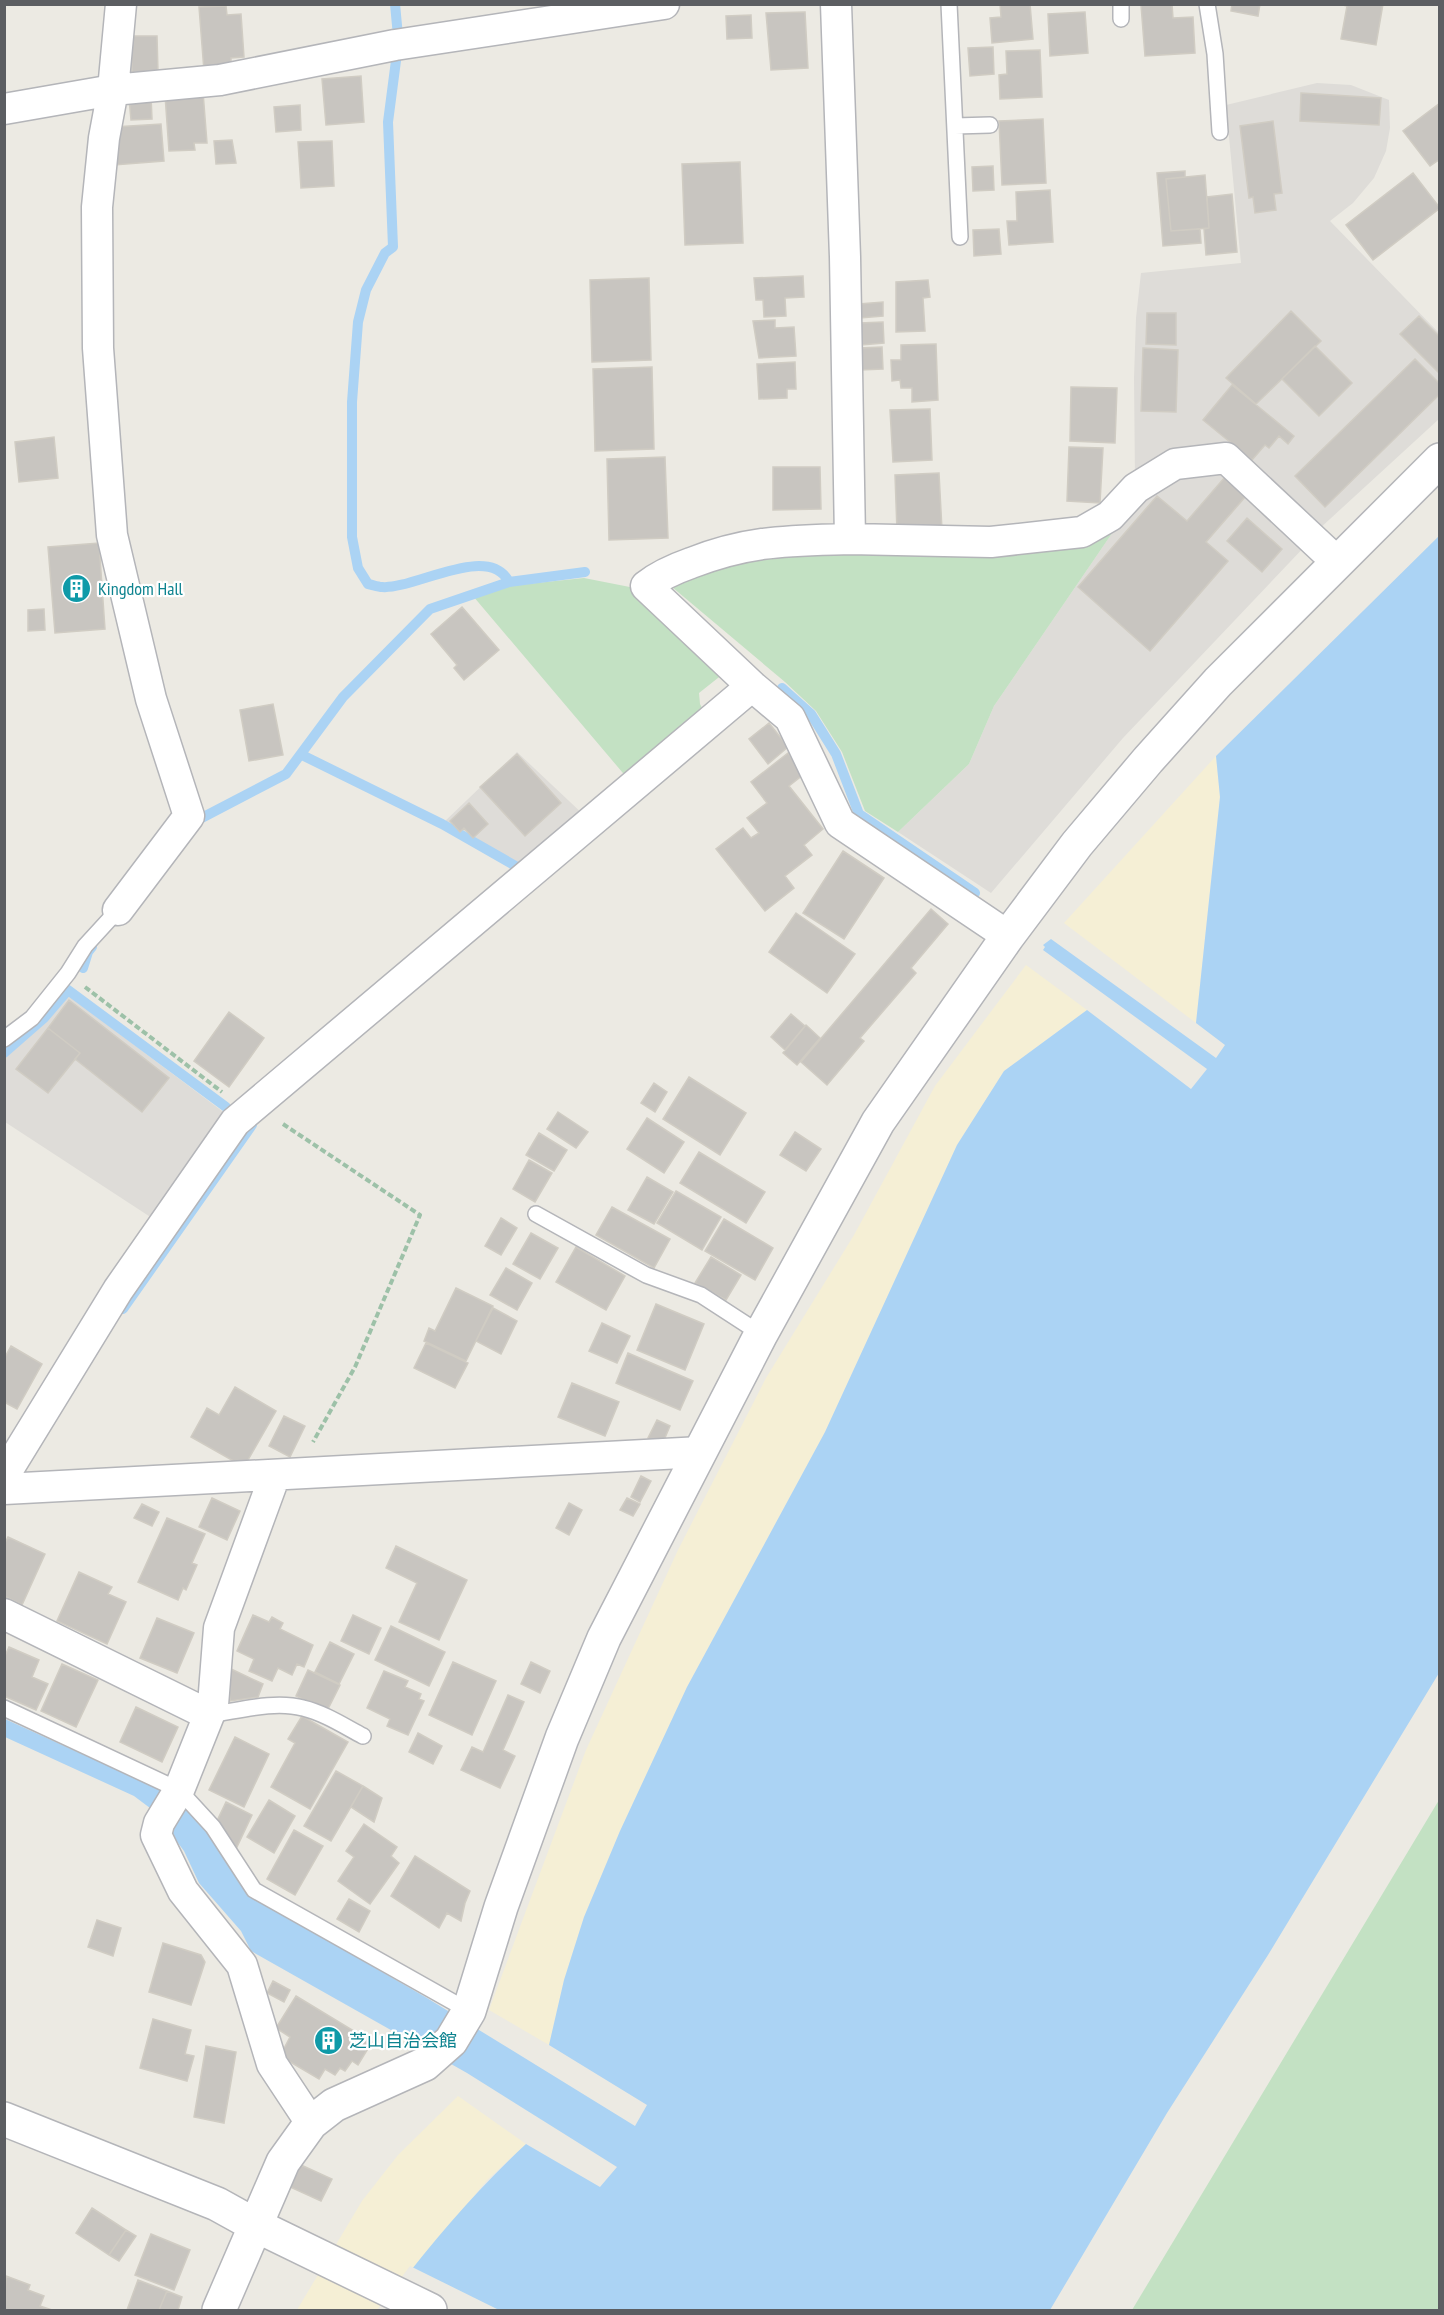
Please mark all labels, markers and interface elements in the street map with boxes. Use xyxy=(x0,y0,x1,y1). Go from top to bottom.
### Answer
building icon: Kingdom Hall xyxy=(61,572,93,604)
place label: Kingdom Hall xyxy=(98,577,184,600)
building icon: 芝山自治会館 xyxy=(312,2024,344,2056)
place label: 芝山自治会館 xyxy=(349,2029,457,2052)

